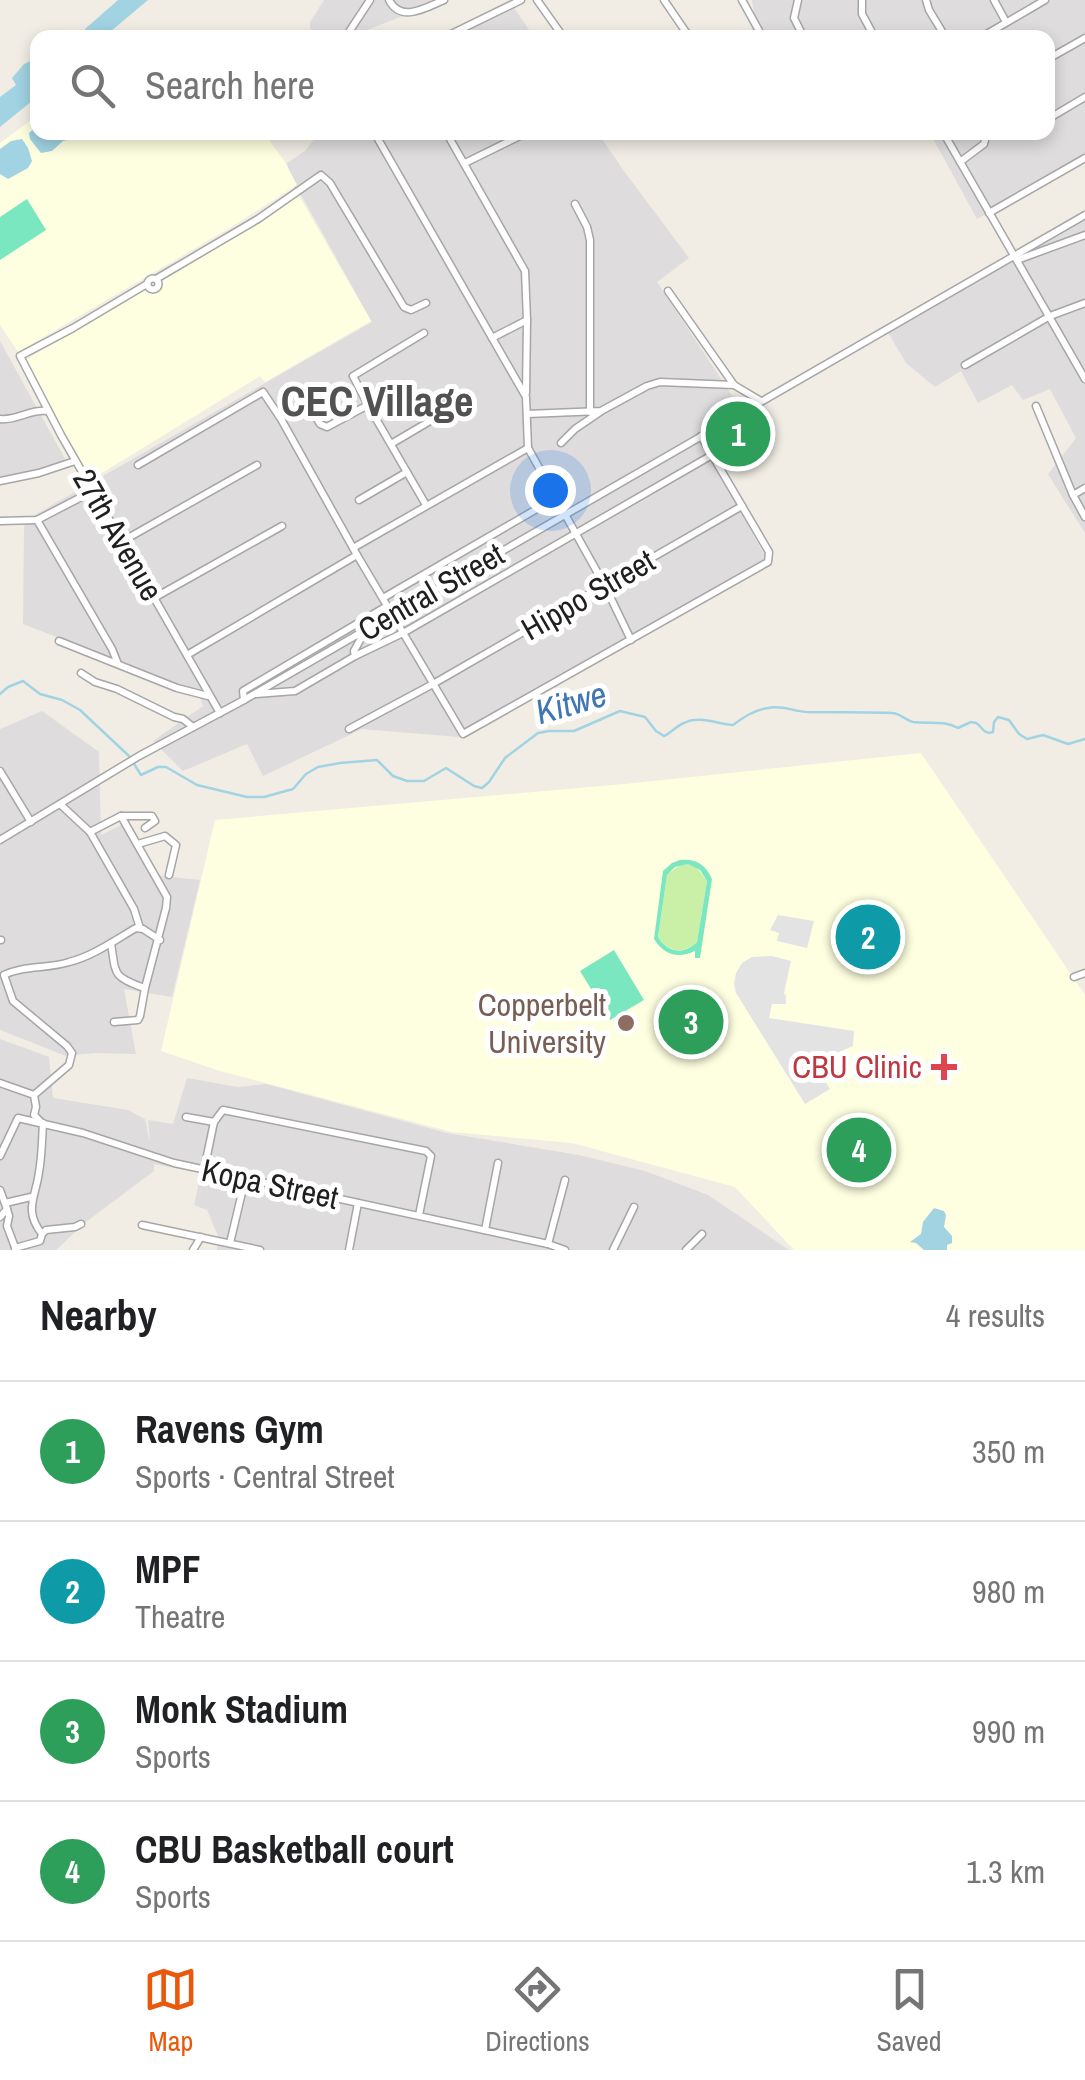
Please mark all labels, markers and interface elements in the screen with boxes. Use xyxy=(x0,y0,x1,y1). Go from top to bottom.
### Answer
search box xyxy=(30,30,1055,140)
icon: search xyxy=(65,58,120,113)
text: Search here xyxy=(145,60,315,111)
district label: CEC Village xyxy=(281,373,473,429)
pin: 1 xyxy=(706,396,770,472)
street label: 27th Avenue xyxy=(63,461,173,608)
your location xyxy=(525,465,576,516)
street label: Central Street xyxy=(350,532,512,651)
street label: Hippo Street xyxy=(513,539,662,650)
water label: Kitwe xyxy=(530,670,612,735)
pin: 2 xyxy=(836,900,900,974)
place label: Copperbelt University xyxy=(478,983,606,1063)
pin: 3 xyxy=(658,984,724,1060)
marker: Copperbelt University xyxy=(615,1012,637,1034)
place label: CBU Clinic xyxy=(792,1045,922,1088)
marker: CBU Clinic xyxy=(931,1054,957,1080)
pin: 4 xyxy=(826,1112,892,1188)
street label: Kopa Street xyxy=(198,1148,342,1219)
text: Nearby xyxy=(40,1287,157,1343)
text: 4 results xyxy=(946,1294,1045,1337)
text: Ravens Gym xyxy=(135,1404,324,1455)
text: 1 xyxy=(65,1430,80,1473)
text: 350 m xyxy=(972,1430,1045,1473)
text: Sports · Central Street xyxy=(135,1455,395,1498)
text: MPF xyxy=(135,1544,201,1595)
text: 2 xyxy=(65,1570,80,1613)
text: 980 m xyxy=(972,1570,1045,1613)
text: Theatre xyxy=(135,1595,225,1638)
text: Monk Stadium xyxy=(135,1684,348,1735)
text: 3 xyxy=(65,1710,80,1753)
text: 990 m xyxy=(972,1710,1045,1753)
text: Sports xyxy=(135,1735,211,1778)
text: CBU Basketball court xyxy=(135,1824,454,1875)
text: 4 xyxy=(65,1850,80,1893)
text: 1.3 km xyxy=(966,1850,1045,1893)
text: Sports xyxy=(135,1875,211,1918)
tab: Map xyxy=(143,1962,198,2060)
tab: Directions xyxy=(485,1962,590,2060)
tab: Saved xyxy=(877,1962,942,2060)

